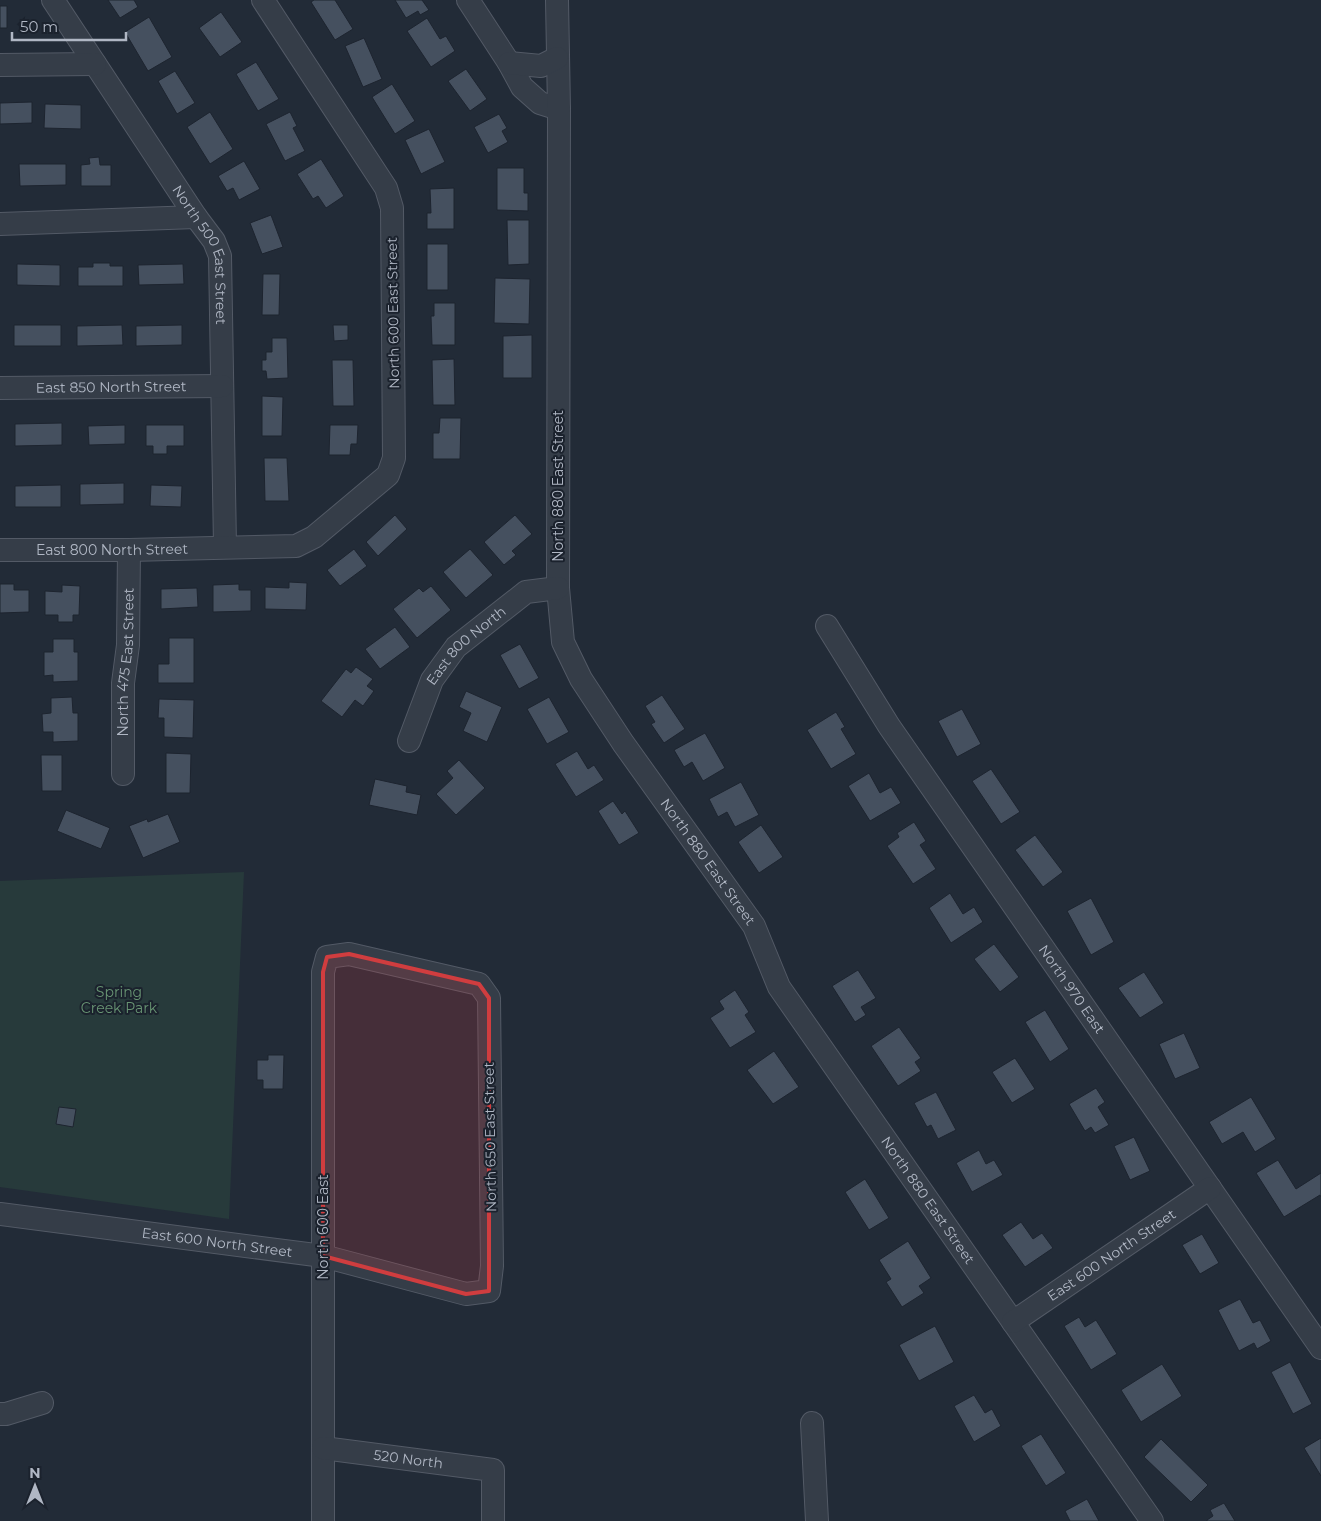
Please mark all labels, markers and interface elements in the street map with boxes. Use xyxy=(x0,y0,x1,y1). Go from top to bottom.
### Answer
scale bar xyxy=(12,10,126,42)
text: 50 m xyxy=(20,17,58,36)
street label: North 500 East Street xyxy=(168,182,230,325)
street label: North 600 East Street xyxy=(383,237,403,389)
street label: East 850 North Street xyxy=(36,377,187,397)
street label: North 880 East Street xyxy=(549,410,567,562)
street label: East 800 North Street xyxy=(36,540,189,559)
street label: North 475 East Street xyxy=(114,587,138,737)
street label: East 800 North xyxy=(422,602,510,689)
street label: North 880 East Street xyxy=(657,795,760,929)
street label: North 970 East xyxy=(1035,941,1109,1037)
park label: Spring Creek Park xyxy=(81,983,158,1017)
street label: North 650 East Street xyxy=(480,1061,500,1212)
street label: North 880 East Street xyxy=(877,1133,979,1268)
street label: North 600 East xyxy=(314,1174,332,1280)
street label: East 600 North Street xyxy=(1044,1205,1179,1305)
street label: East 600 North Street xyxy=(141,1224,294,1261)
street label: 520 North xyxy=(372,1446,444,1472)
north arrow xyxy=(10,1461,60,1511)
text: N xyxy=(29,1464,41,1482)

